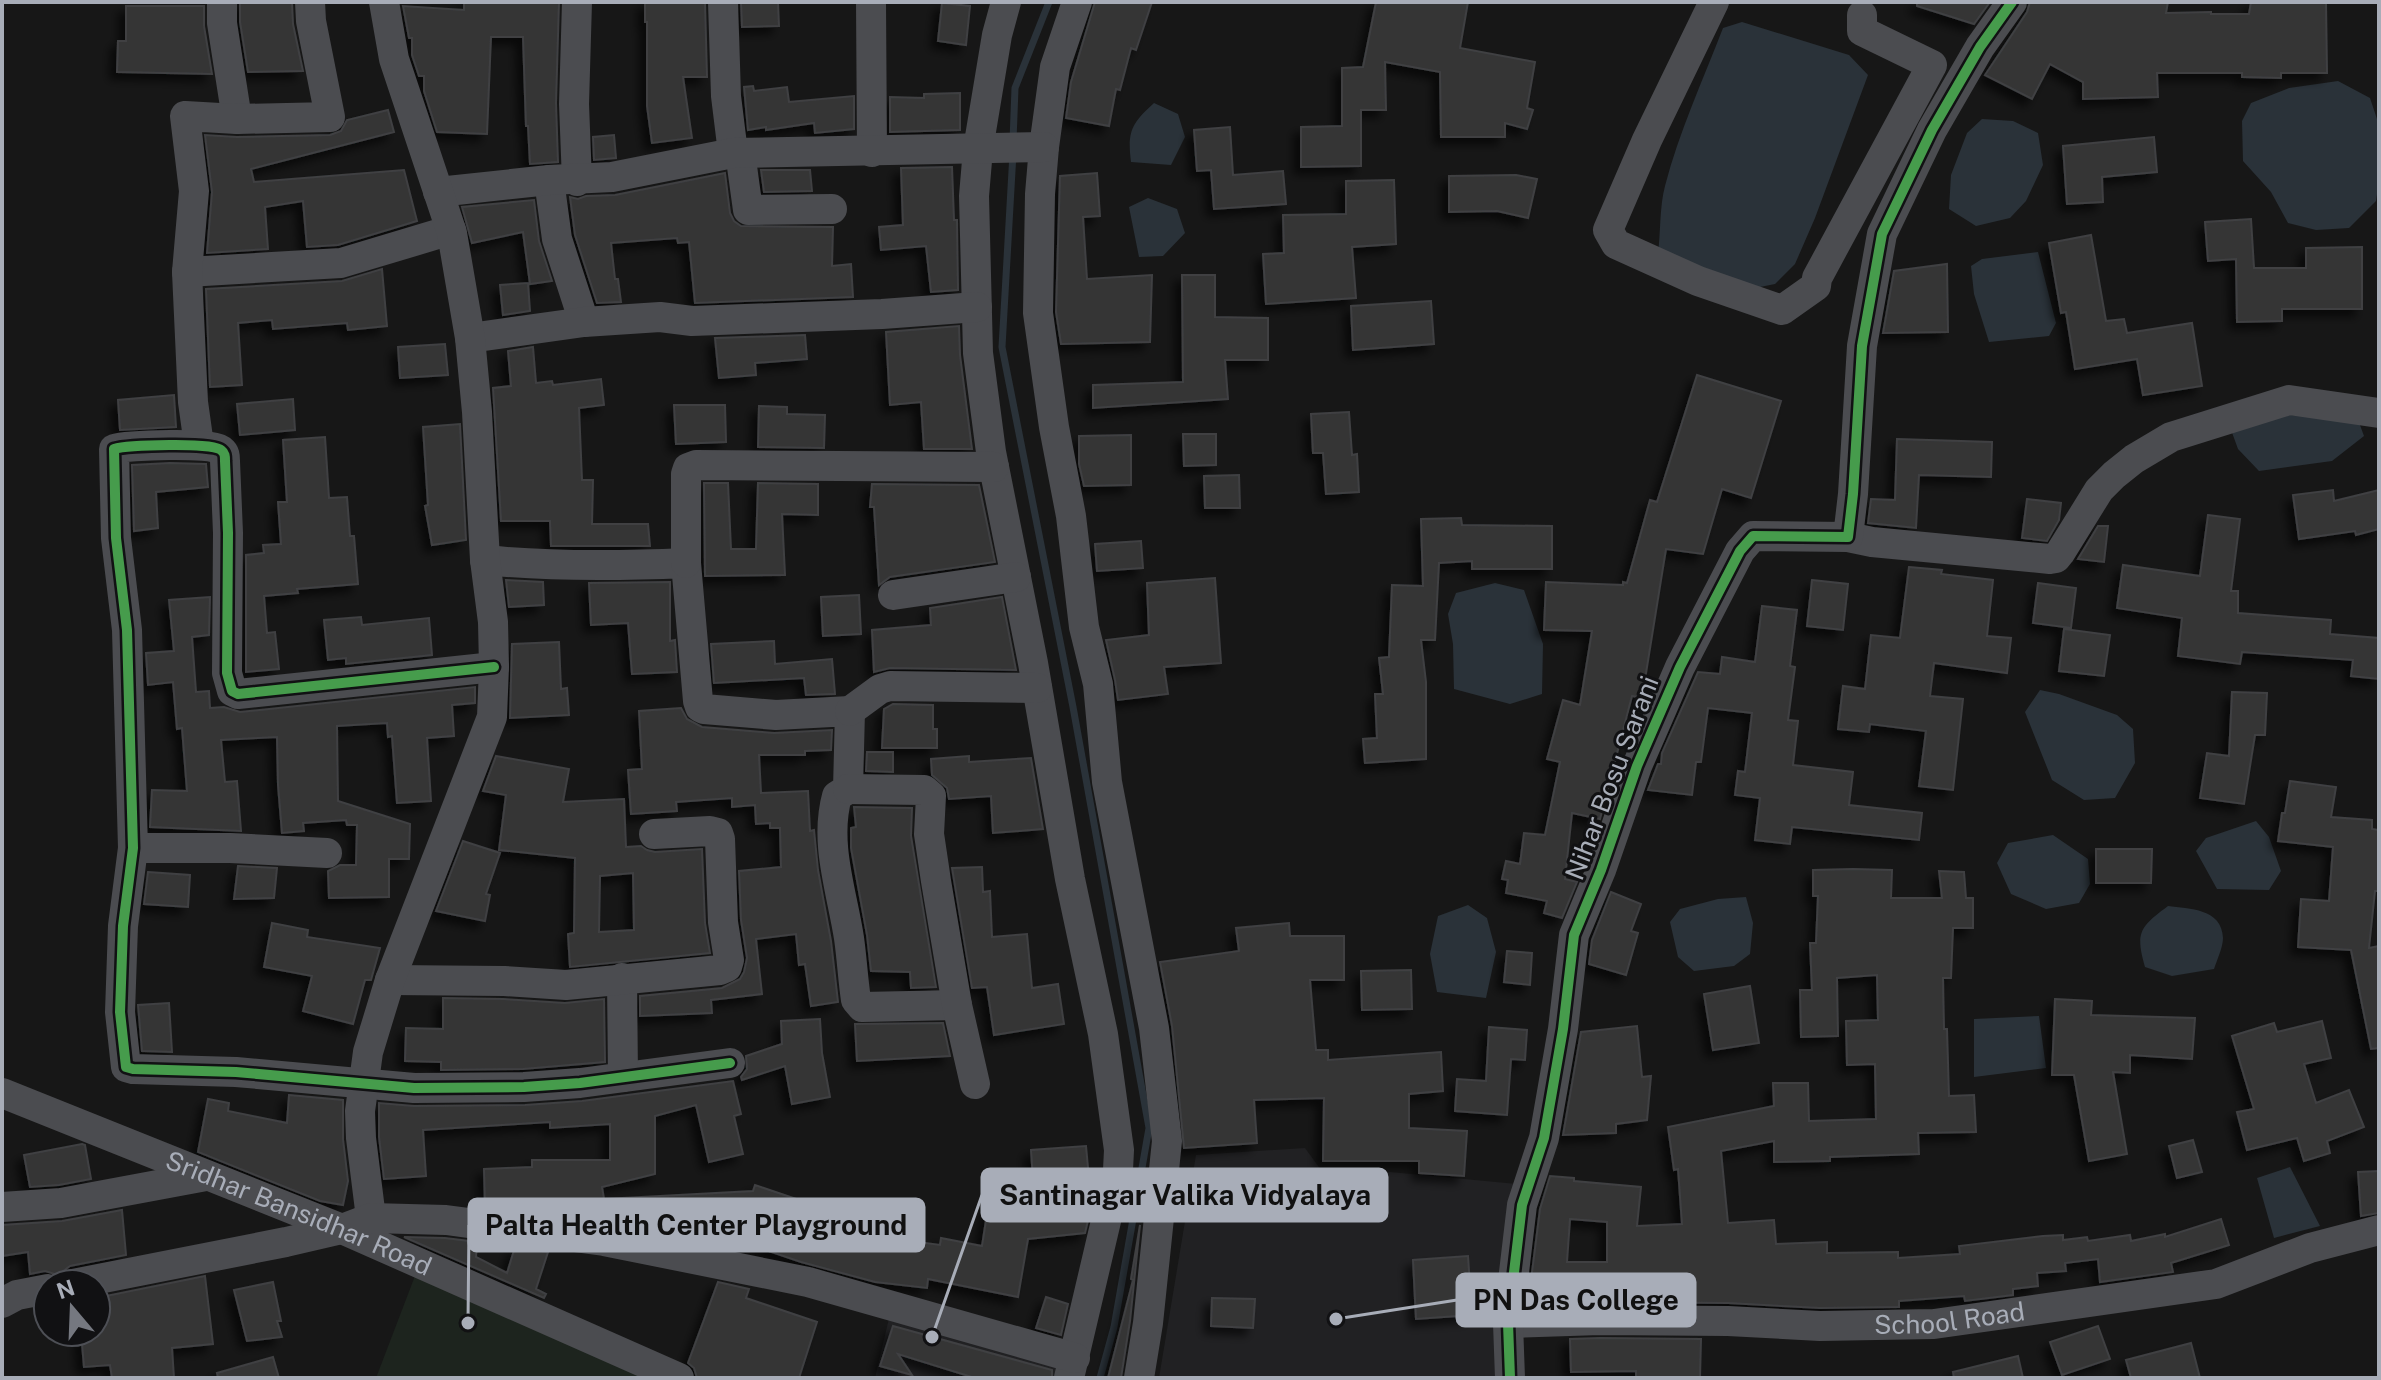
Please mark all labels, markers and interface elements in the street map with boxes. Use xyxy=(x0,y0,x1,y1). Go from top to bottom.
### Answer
street label: Nihar Bosu Sarani xyxy=(1558,671,1665,884)
street label: Sridhar Bansidhar Road xyxy=(161,1144,437,1282)
callout: Santinagar Valika Vidyalaya xyxy=(982,1169,1387,1221)
text: Santinagar Valika Vidyalaya xyxy=(999,1178,1371,1211)
callout: Palta Health Center Playground xyxy=(469,1199,924,1251)
text: Palta Health Center Playground xyxy=(485,1208,907,1241)
north arrow xyxy=(32,1268,112,1348)
text: N xyxy=(53,1274,78,1304)
callout: PN Das College xyxy=(1457,1274,1695,1326)
text: PN Das College xyxy=(1473,1283,1679,1316)
street label: School Road xyxy=(1874,1295,2027,1340)

